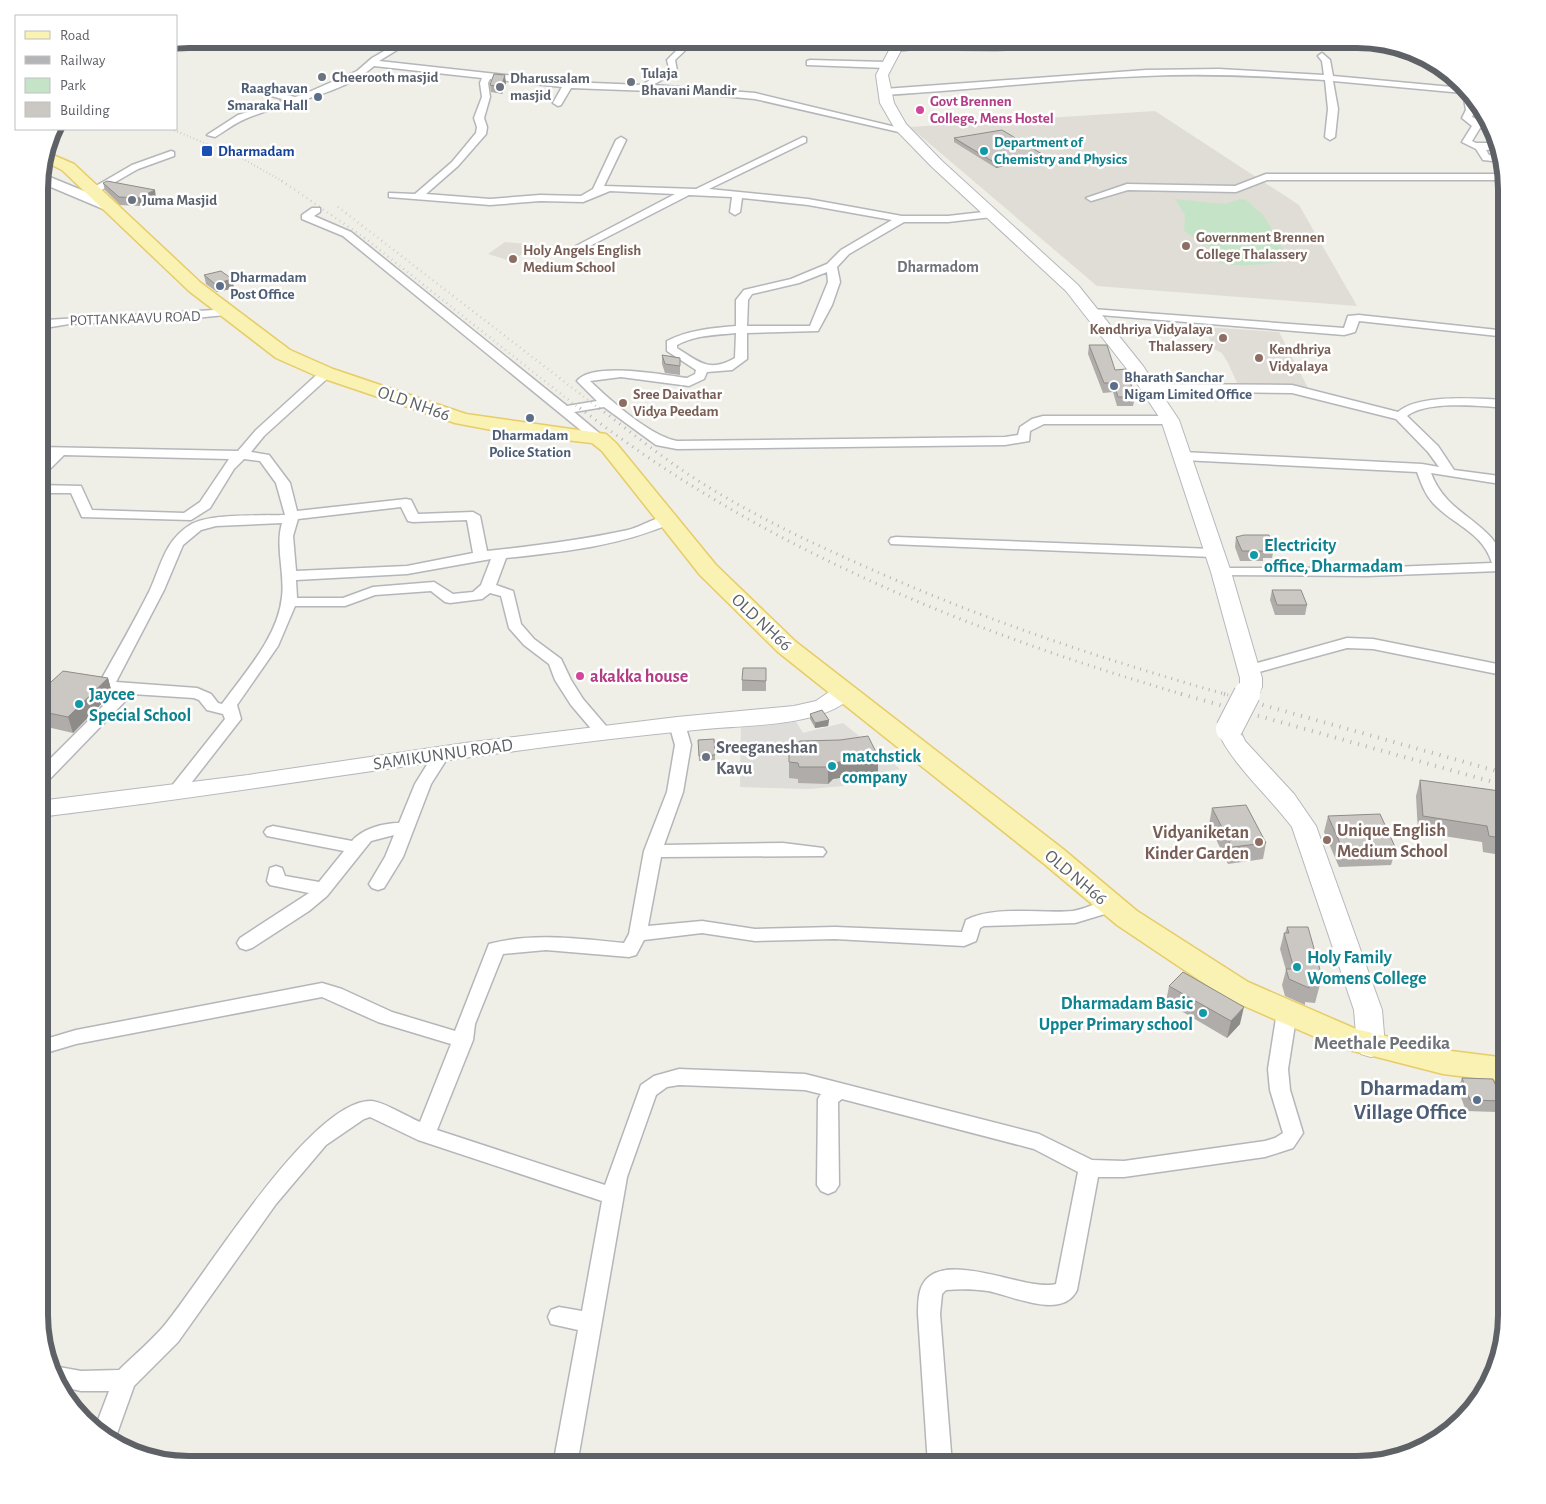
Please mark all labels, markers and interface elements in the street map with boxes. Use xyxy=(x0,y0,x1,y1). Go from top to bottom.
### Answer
legend xyxy=(15,15,178,130)
text: Road xyxy=(60,28,90,43)
text: Railway xyxy=(60,53,106,68)
place label: Tulaja Bhavani Mandir xyxy=(641,66,737,98)
place label: Cheerooth masjid xyxy=(332,70,439,85)
marker: Cheerooth masjid xyxy=(316,71,328,83)
place label: Dharussalam masjid xyxy=(510,71,590,103)
marker: Tulaja Bhavani Mandir xyxy=(625,76,637,88)
text: Park xyxy=(60,78,86,93)
place label: Raaghavan Smaraka Hall xyxy=(227,81,308,113)
marker: Dharussalam masjid xyxy=(494,81,506,93)
marker: Raaghavan Smaraka Hall xyxy=(312,91,324,103)
place label: Govt Brennen College, Mens Hostel xyxy=(930,94,1054,126)
text: Building xyxy=(60,103,110,118)
marker: Govt Brennen College, Mens Hostel xyxy=(914,104,926,116)
place label: Department of Chemistry and Physics xyxy=(994,135,1127,167)
marker: Dharmadam xyxy=(200,144,214,158)
place label: Dharmadam xyxy=(218,144,295,159)
marker: Department of Chemistry and Physics xyxy=(978,145,990,157)
place label: Juma Masjid xyxy=(142,193,217,208)
marker: Juma Masjid xyxy=(126,194,138,206)
place label: Government Brennen College Thalassery xyxy=(1196,230,1325,262)
marker: Government Brennen College Thalassery xyxy=(1180,240,1192,252)
place label: Holy Angels English Medium School xyxy=(523,243,641,275)
marker: Holy Angels English Medium School xyxy=(507,253,519,265)
district label: Dharmadom xyxy=(897,259,979,275)
place label: Dharmadam Post Office xyxy=(230,270,307,302)
marker: Dharmadam Post Office xyxy=(214,280,226,292)
street label: POTTANKAAVU ROAD xyxy=(69,309,201,328)
place label: Kendhriya Vidyalaya Thalassery xyxy=(1090,322,1213,354)
marker: Kendhriya Vidyalaya Thalassery xyxy=(1217,332,1229,344)
place label: Kendhriya Vidyalaya xyxy=(1269,342,1331,374)
marker: Kendhriya Vidyalaya xyxy=(1253,352,1265,364)
place label: Bharath Sanchar Nigam Limited Office xyxy=(1124,370,1252,402)
marker: Bharath Sanchar Nigam Limited Office xyxy=(1108,380,1120,392)
street label: OLD NH66 xyxy=(375,383,452,425)
place label: Sree Daivathar Vidya Peedam xyxy=(633,387,723,419)
marker: Sree Daivathar Vidya Peedam xyxy=(617,397,629,409)
marker: Dharmadam Police Station xyxy=(524,412,536,424)
place label: Dharmadam Police Station xyxy=(489,428,571,460)
place label: Electricity office, Dharmadam xyxy=(1264,537,1403,576)
marker: Electricity office, Dharmadam xyxy=(1248,549,1260,561)
street label: OLD NH66 xyxy=(728,591,795,655)
place label: akakka house xyxy=(590,668,688,686)
marker: akakka house xyxy=(574,670,586,682)
place label: Jaycee Special School xyxy=(89,686,191,725)
marker: Jaycee Special School xyxy=(73,698,85,710)
street label: SAMIKUNNU ROAD xyxy=(372,736,514,774)
place label: Sreeganeshan Kavu xyxy=(716,739,818,778)
place label: matchstick company xyxy=(842,748,921,787)
marker: Sreeganeshan Kavu xyxy=(700,751,712,763)
marker: matchstick company xyxy=(826,760,838,772)
place label: Unique English Medium School xyxy=(1337,822,1448,861)
place label: Vidyaniketan Kinder Garden xyxy=(1144,824,1249,863)
marker: Unique English Medium School xyxy=(1321,834,1333,846)
marker: Vidyaniketan Kinder Garden xyxy=(1253,836,1265,848)
street label: OLD NH66 xyxy=(1041,847,1110,909)
place label: Holy Family Womens College xyxy=(1307,949,1426,988)
marker: Holy Family Womens College xyxy=(1291,961,1303,973)
place label: Dharmadam Basic Upper Primary school xyxy=(1039,995,1193,1034)
marker: Dharmadam Basic Upper Primary school xyxy=(1197,1007,1209,1019)
district label: Meethale Peedika xyxy=(1314,1034,1450,1053)
place label: Dharmadam Village Office xyxy=(1354,1078,1467,1123)
marker: Dharmadam Village Office xyxy=(1471,1094,1483,1106)

